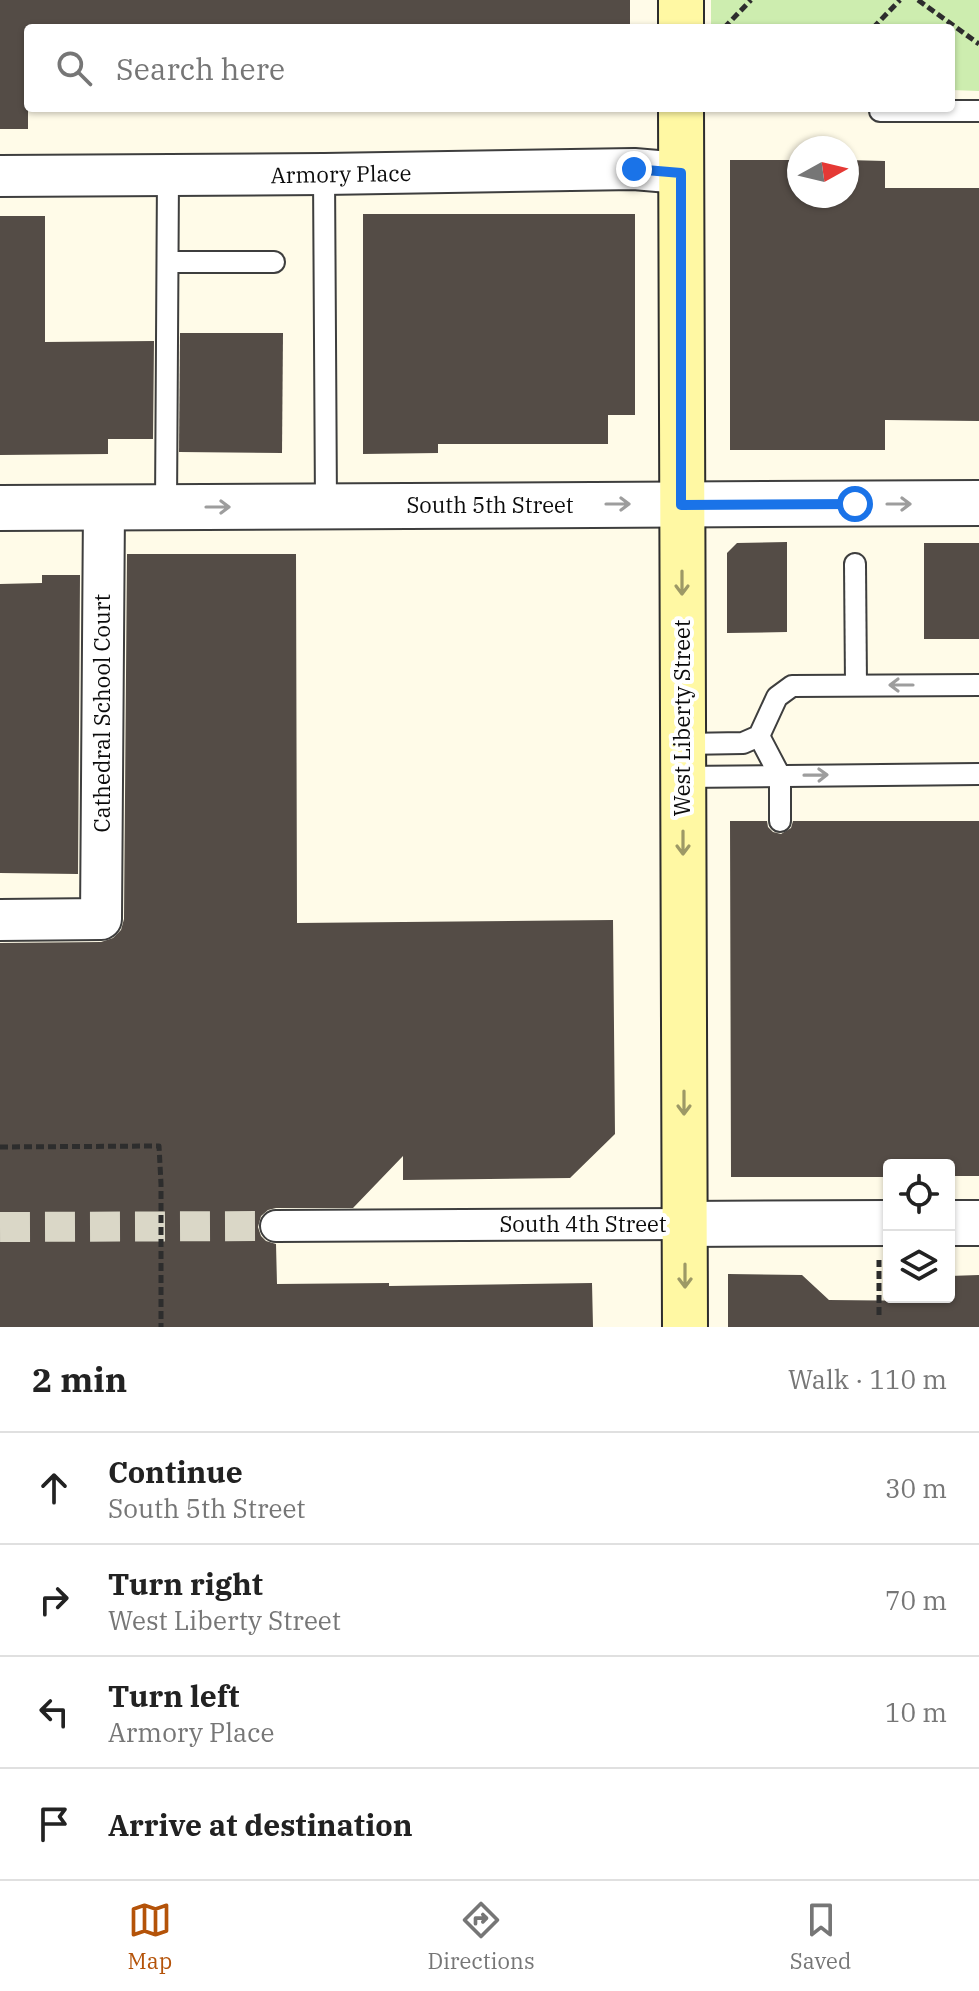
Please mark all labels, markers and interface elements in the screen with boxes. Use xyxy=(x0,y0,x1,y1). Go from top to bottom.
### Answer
search box xyxy=(24,24,955,112)
icon: search xyxy=(52,46,96,90)
text: Search here xyxy=(116,49,285,88)
north arrow xyxy=(787,136,859,208)
route end xyxy=(616,151,652,187)
street label: Armory Place xyxy=(270,158,412,189)
route start xyxy=(837,486,873,522)
street label: South 5th Street xyxy=(406,490,574,519)
one-way arrow xyxy=(604,496,631,512)
one-way arrow xyxy=(885,496,912,511)
one-way arrow xyxy=(204,499,231,515)
one-way arrow xyxy=(674,569,690,596)
street label: Cathedral School Court xyxy=(87,593,116,832)
street label: West Liberty Street xyxy=(667,619,696,817)
one-way arrow xyxy=(888,677,915,693)
one-way arrow xyxy=(802,768,829,783)
one-way arrow xyxy=(675,829,691,856)
one-way arrow xyxy=(676,1089,692,1116)
map controls xyxy=(883,1159,955,1303)
button: locate xyxy=(883,1159,955,1231)
street label: South 4th Street xyxy=(499,1209,667,1238)
button: layers xyxy=(883,1231,955,1303)
one-way arrow xyxy=(677,1262,693,1289)
text: 2 min xyxy=(32,1357,127,1401)
text: Walk · 110 m xyxy=(788,1362,947,1396)
text: Continue xyxy=(108,1452,243,1491)
icon: ahead xyxy=(32,1466,76,1510)
text: 30 m xyxy=(885,1471,947,1505)
text: South 5th Street xyxy=(108,1491,306,1525)
text: Turn right xyxy=(108,1564,263,1603)
icon: right xyxy=(32,1578,76,1622)
text: 70 m xyxy=(885,1583,947,1617)
text: West Liberty Street xyxy=(108,1603,341,1637)
text: Turn left xyxy=(108,1676,240,1715)
icon: left xyxy=(32,1690,76,1734)
text: 10 m xyxy=(885,1695,947,1729)
text: Armory Place xyxy=(108,1715,274,1749)
icon: arrive xyxy=(32,1802,76,1846)
text: Arrive at destination xyxy=(108,1805,413,1844)
tab: Map xyxy=(128,1898,172,1975)
tab: Directions xyxy=(427,1898,535,1975)
tab: Saved xyxy=(790,1898,851,1975)

